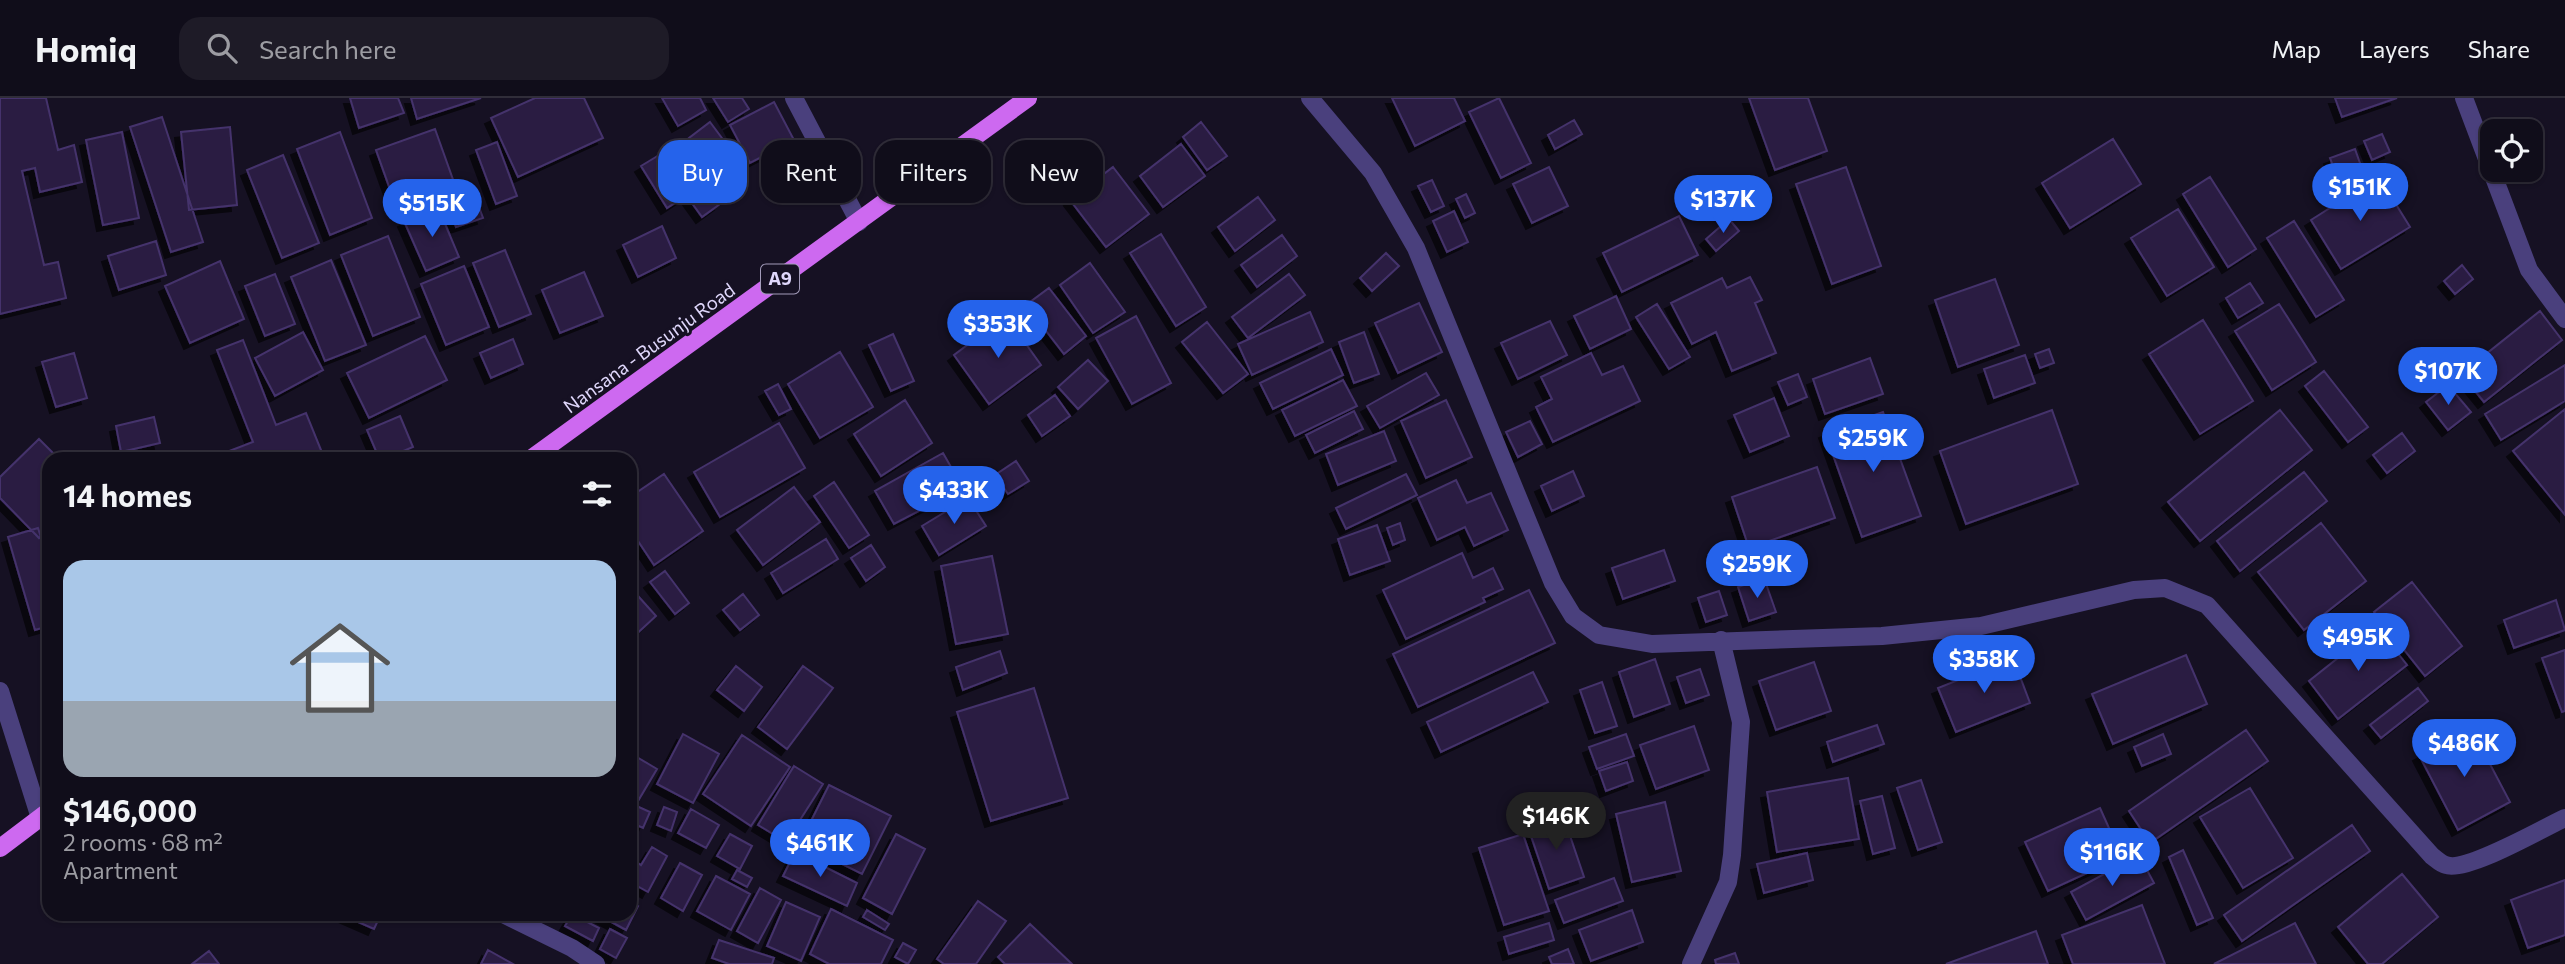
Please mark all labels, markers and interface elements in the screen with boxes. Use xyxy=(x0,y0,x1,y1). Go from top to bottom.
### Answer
search box xyxy=(179,17,669,80)
text: Homiq xyxy=(35,28,137,69)
icon: search xyxy=(203,29,241,67)
text: Search here xyxy=(259,33,396,64)
text: Map xyxy=(2272,34,2321,63)
text: Layers xyxy=(2359,34,2430,63)
text: Share xyxy=(2468,34,2530,63)
map controls xyxy=(2480,119,2543,182)
button: locate xyxy=(2480,119,2543,182)
chip: Buy xyxy=(658,140,747,203)
chip: Rent xyxy=(761,140,861,203)
chip: Filters xyxy=(875,140,991,203)
chip: New xyxy=(1005,140,1103,203)
pin: $151K xyxy=(2311,164,2409,223)
text: $151K xyxy=(2328,172,2392,200)
pin: $137K xyxy=(1674,176,1772,235)
pin: $515K xyxy=(383,180,481,239)
text: $137K xyxy=(1690,184,1756,212)
text: $515K xyxy=(399,188,465,216)
road number: A9 xyxy=(761,264,799,294)
street label: Nansana - Busunju Road xyxy=(558,278,739,418)
pin: $353K xyxy=(949,300,1047,360)
text: $353K xyxy=(963,309,1033,337)
pin: $107K xyxy=(2399,348,2497,407)
text: $107K xyxy=(2414,356,2482,384)
pin: $259K xyxy=(1824,414,1922,474)
text: $259K xyxy=(1838,423,1908,451)
pin: $433K xyxy=(905,466,1003,526)
icon: filters xyxy=(578,475,616,513)
text: $433K xyxy=(919,475,989,503)
text: 14 homes xyxy=(63,476,192,513)
pin: $259K xyxy=(1708,540,1806,600)
text: $259K xyxy=(1722,549,1792,577)
icon: home xyxy=(277,605,403,731)
pin: $495K xyxy=(2309,614,2407,673)
text: $495K xyxy=(2323,622,2394,650)
pin: $358K xyxy=(1935,636,2033,695)
text: $358K xyxy=(1949,644,2019,672)
pin: $486K xyxy=(2415,720,2513,779)
text: $486K xyxy=(2428,728,2500,756)
text: $146,000 xyxy=(63,791,197,828)
pin: $146K xyxy=(1507,792,1605,852)
text: $146K xyxy=(1522,801,1590,829)
pin: $461K xyxy=(771,820,869,879)
text: 2 rooms · 68 m² xyxy=(63,828,223,856)
text: $461K xyxy=(786,828,854,856)
pin: $116K xyxy=(2063,828,2161,888)
text: $116K xyxy=(2080,837,2144,865)
text: Apartment xyxy=(63,856,178,884)

